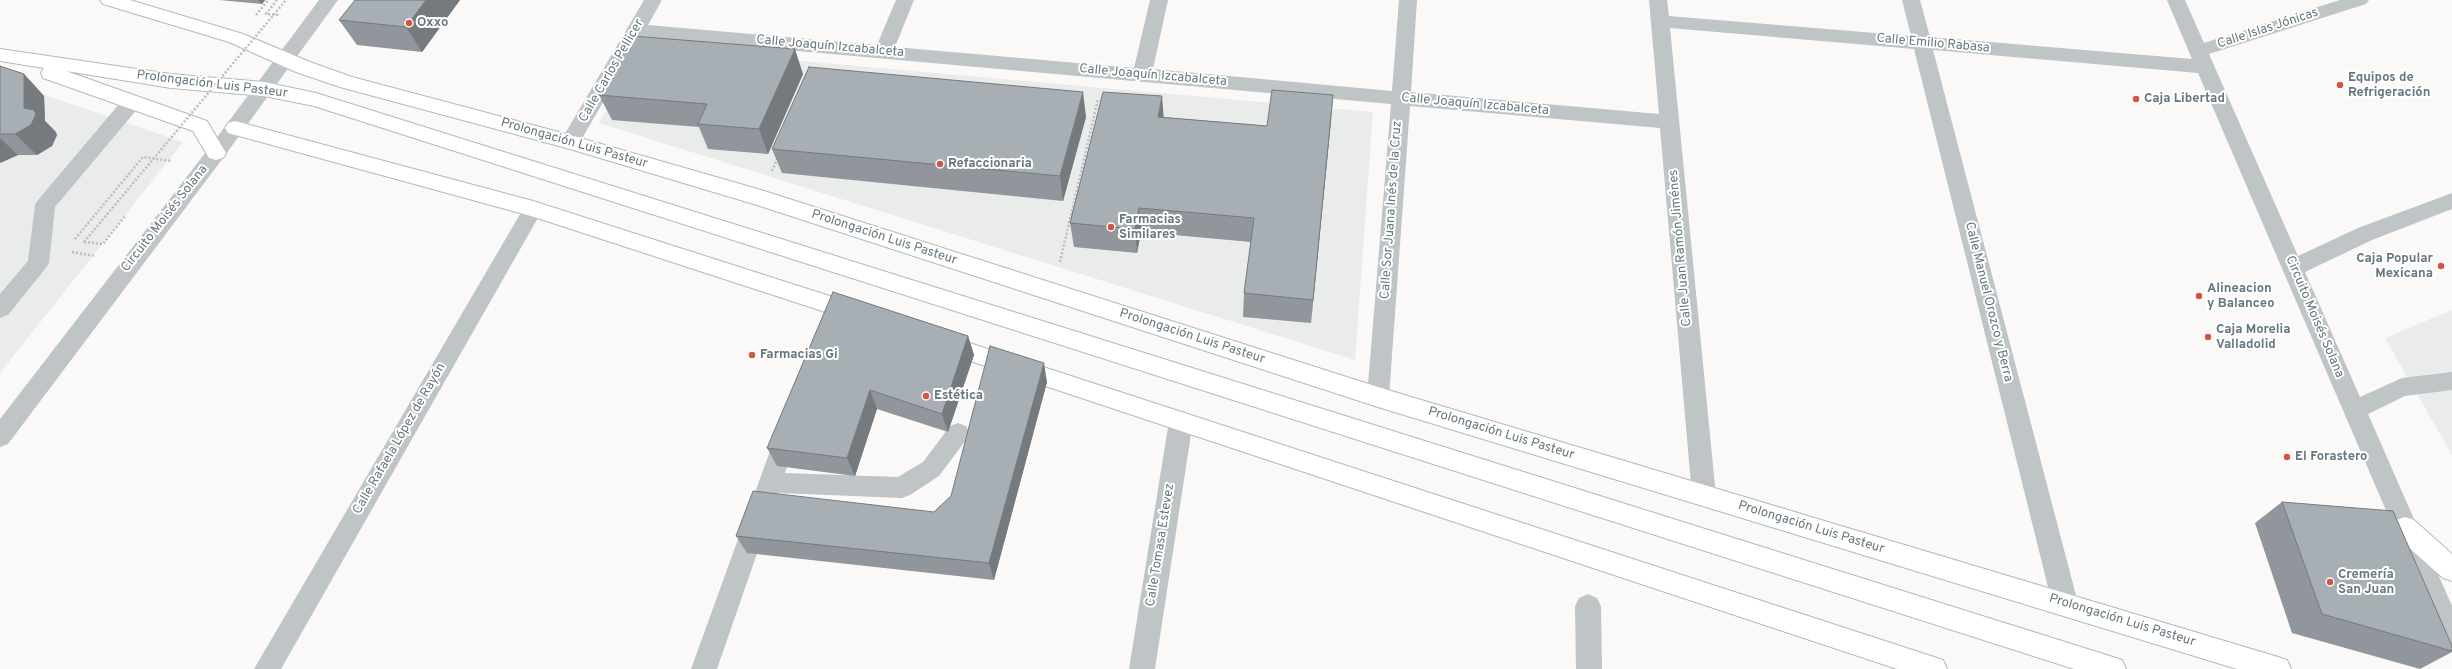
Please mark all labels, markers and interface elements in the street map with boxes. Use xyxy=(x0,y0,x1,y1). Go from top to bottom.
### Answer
street label: Calle Islas Jónicas xyxy=(2216,5,2320,53)
place label: Oxxo xyxy=(417,15,448,31)
street label: Calle Carlos Pellicer xyxy=(576,17,648,125)
marker: Oxxo xyxy=(404,18,414,28)
street label: Calle Emilio Rabasa xyxy=(1876,31,1990,57)
street label: Calle Joaquín Izcabalceta xyxy=(756,33,904,61)
street label: Calle Joaquín Izcabalceta xyxy=(1079,62,1227,90)
street label: Prolongación Luis Pasteur xyxy=(136,68,288,102)
place label: Equipos de Refrigeración xyxy=(2348,70,2430,101)
marker: Equipos de Refrigeración xyxy=(2335,80,2345,90)
street label: Calle Joaquín Izcabalceta xyxy=(1401,91,1549,119)
place label: Caja Libertad xyxy=(2144,91,2225,107)
marker: Caja Libertad xyxy=(2131,94,2141,104)
street label: Prolongación Luis Pasteur xyxy=(499,116,649,172)
street label: Calle Sor Juana Inés de la Cruz xyxy=(1378,120,1406,300)
place label: Refaccionaria xyxy=(948,156,1032,172)
marker: Refaccionaria xyxy=(935,159,945,169)
street label: Circuito Moisés Solana xyxy=(118,163,212,275)
street label: Calle Juan Ramón Jiménes xyxy=(1666,169,1696,327)
street label: Prolongación Luis Pasteur xyxy=(809,207,959,269)
place label: Farmacias Similares xyxy=(1119,212,1181,243)
street label: Calle Manuel Orozco y Berra xyxy=(1961,220,2015,384)
marker: Farmacias Similares xyxy=(1106,222,1116,232)
place label: Caja Popular Mexicana xyxy=(2356,251,2433,282)
street label: Circuito Moisés Solana xyxy=(2281,254,2347,380)
marker: Caja Popular Mexicana xyxy=(2436,261,2446,271)
place label: Alineacion y Balanceo xyxy=(2207,281,2275,312)
marker: Alineacion y Balanceo xyxy=(2194,291,2204,301)
street label: Prolongación Luis Pasteur xyxy=(1117,306,1267,368)
place label: Caja Morelia Valladolid xyxy=(2216,322,2290,353)
marker: Caja Morelia Valladolid xyxy=(2203,332,2213,342)
place label: Farmacias Gi xyxy=(760,347,838,363)
marker: Farmacias Gi xyxy=(747,350,757,360)
street label: Calle Rafaela López de Rayón xyxy=(350,361,450,517)
place label: Estética xyxy=(934,388,983,404)
marker: Estética xyxy=(921,391,931,401)
street label: Prolongación Luis Pasteur xyxy=(1426,404,1576,464)
place label: El Forastero xyxy=(2295,449,2367,465)
marker: El Forastero xyxy=(2282,452,2292,462)
street label: Calle Tomasa Estevez xyxy=(1144,482,1178,608)
street label: Prolongación Luis Pasteur xyxy=(1736,498,1886,558)
place label: Cremería San Juan xyxy=(2338,567,2394,598)
marker: Cremería San Juan xyxy=(2325,577,2335,587)
street label: Prolongación Luis Pasteur xyxy=(2047,591,2197,651)

